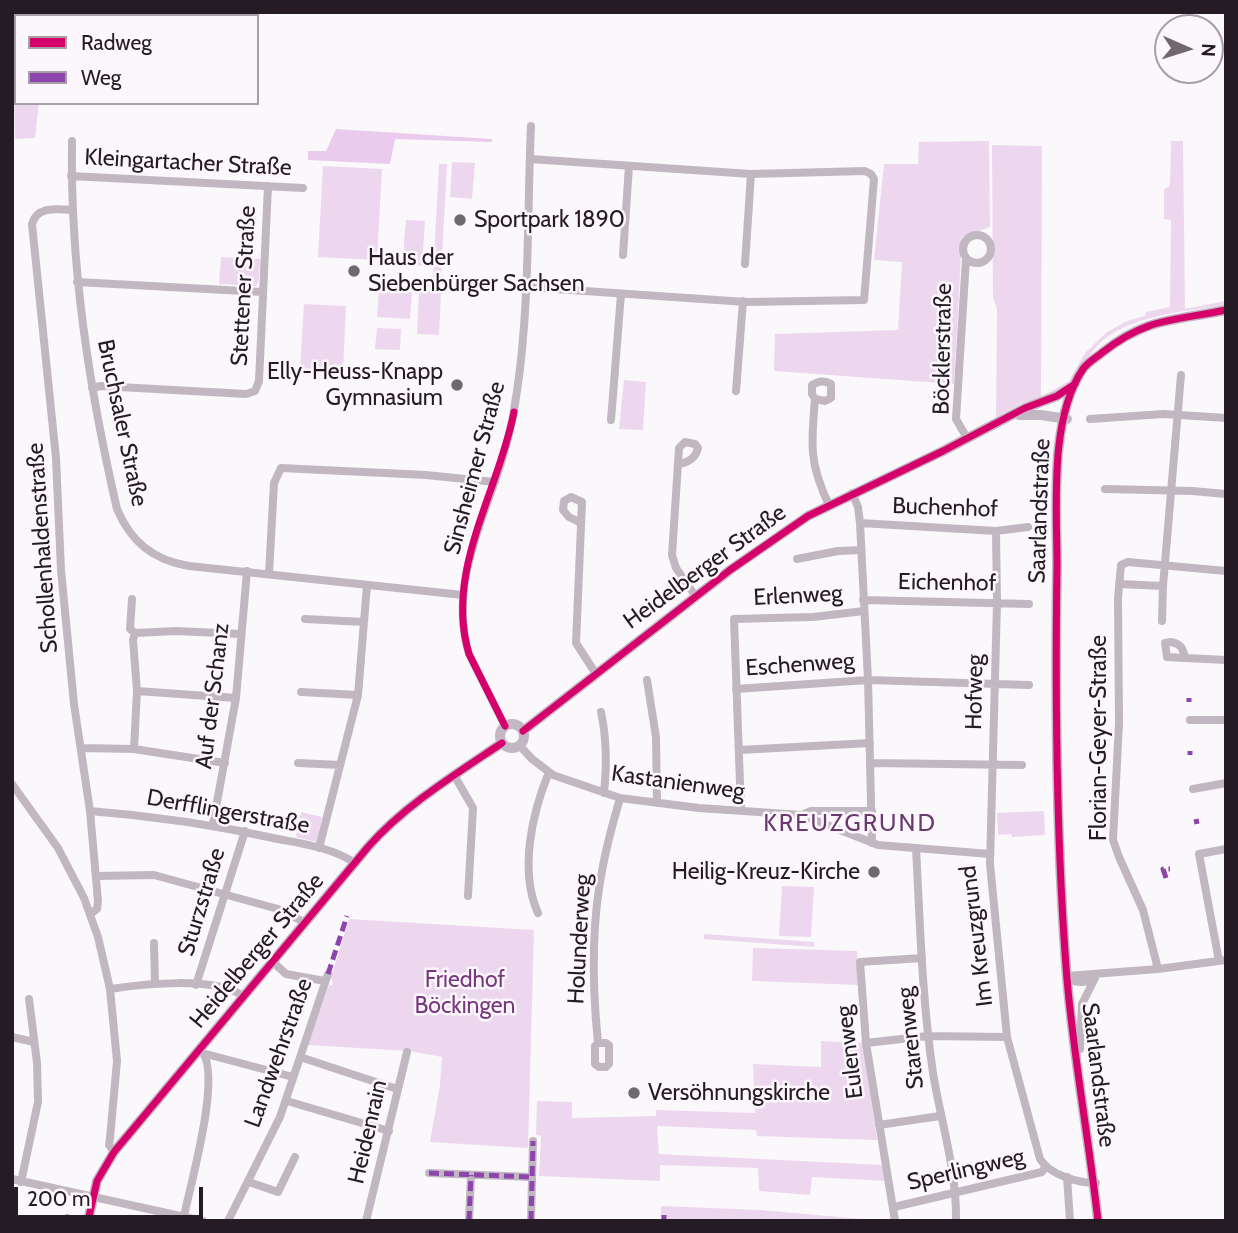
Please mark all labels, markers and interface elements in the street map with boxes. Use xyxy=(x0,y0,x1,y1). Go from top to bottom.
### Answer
legend xyxy=(14,14,259,105)
north arrow xyxy=(1154,14,1224,84)
text: Radweg xyxy=(81,30,152,55)
text: N xyxy=(1197,43,1220,57)
text: Weg xyxy=(81,65,121,90)
street label: Kleingartacher Straße xyxy=(84,144,292,182)
street label: Stettener Straße xyxy=(226,205,262,367)
place label: Sportpark 1890 xyxy=(474,206,625,234)
marker: Sportpark 1890 xyxy=(452,212,468,228)
place label: Haus der Siebenbürger Sachsen xyxy=(368,244,584,298)
marker: Haus der Siebenbürger Sachsen xyxy=(346,263,362,279)
street label: Böcklerstraße xyxy=(928,283,958,415)
street label: Bruchsaler Straße xyxy=(91,337,153,509)
place label: Elly-Heuss-Knapp Gymnasium xyxy=(267,358,443,412)
marker: Elly-Heuss-Knapp Gymnasium xyxy=(449,377,465,393)
street label: Sinsheimer Straße xyxy=(439,378,511,558)
street label: Saarlandstraße xyxy=(1024,438,1056,584)
street label: Schollenhaldenstraße xyxy=(22,442,64,654)
street label: Buchenhof xyxy=(892,492,998,524)
street label: Heidelberger Straße xyxy=(618,499,792,635)
street label: Eichenhof xyxy=(898,568,996,598)
street label: Erlenweg xyxy=(753,580,843,612)
street label: Auf der Schanz xyxy=(190,621,236,771)
street label: Florian-Geyer-Straße xyxy=(1085,635,1113,841)
street label: Eschenweg xyxy=(745,647,855,683)
street label: Hofweg xyxy=(961,654,989,730)
street label: Kastanienweg xyxy=(610,760,746,806)
street label: Derfflingerstraße xyxy=(144,784,312,840)
district label: KREUZGRUND xyxy=(764,810,936,838)
street label: Sturzstraße xyxy=(173,845,231,959)
place label: Heilig-Kreuz-Kirche xyxy=(672,858,860,886)
marker: Heilig-Kreuz-Kirche xyxy=(866,864,882,880)
street label: Im Kreuzgrund xyxy=(955,864,999,1008)
street label: Heidelberger Straße xyxy=(184,868,330,1034)
street label: Holunderweg xyxy=(563,873,597,1005)
park label: Friedhof Böckingen xyxy=(415,966,515,1020)
street label: Landwehrstraße xyxy=(239,975,319,1131)
street label: Starenweg xyxy=(892,985,930,1091)
street label: Saarlandstraße xyxy=(1075,1001,1121,1149)
street label: Eulenweg xyxy=(831,1004,869,1100)
street label: Heidenrain xyxy=(343,1077,393,1187)
place label: Versöhnungskirche xyxy=(648,1079,830,1107)
marker: Versöhnungskirche xyxy=(626,1085,642,1101)
street label: Sperlingweg xyxy=(905,1143,1027,1197)
scale bar xyxy=(18,1174,206,1218)
text: 200 m xyxy=(27,1186,90,1211)

